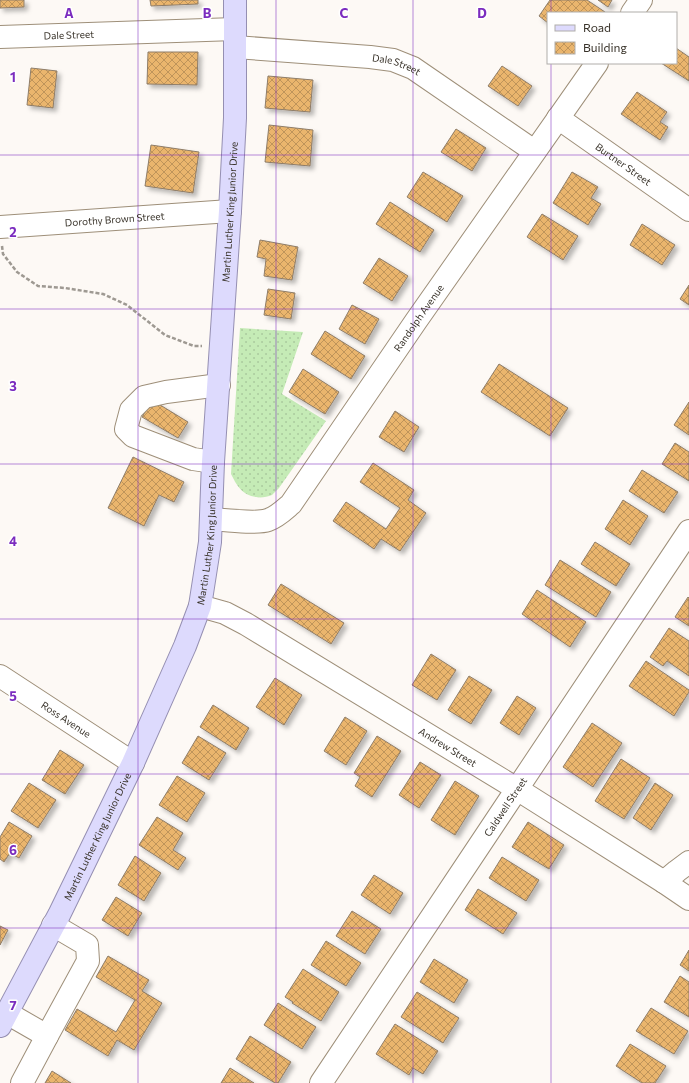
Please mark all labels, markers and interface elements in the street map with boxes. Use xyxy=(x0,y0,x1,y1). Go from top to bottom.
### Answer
text: A xyxy=(64,5,74,21)
text: B xyxy=(203,5,212,21)
text: C xyxy=(340,5,349,21)
text: D xyxy=(477,5,487,21)
legend xyxy=(547,12,677,64)
text: Road xyxy=(583,20,611,34)
street label: Dale Street xyxy=(43,28,94,42)
text: Building xyxy=(583,40,627,54)
street label: Dale Street xyxy=(372,51,423,78)
text: 1 xyxy=(10,69,16,85)
street label: Burtner Street xyxy=(593,140,654,188)
street label: Martin Luther King Junior Drive xyxy=(219,141,240,283)
street label: Dorothy Brown Street xyxy=(64,210,165,228)
text: 2 xyxy=(9,224,17,240)
street label: Randolph Avenue xyxy=(391,282,446,354)
text: 3 xyxy=(9,378,17,394)
street label: Martin Luther King Junior Drive xyxy=(194,465,219,606)
text: 4 xyxy=(9,533,17,549)
text: 5 xyxy=(9,688,17,704)
street label: Ross Avenue xyxy=(39,699,93,740)
street label: Andrew Street xyxy=(417,725,479,769)
street label: Martin Luther King Junior Drive xyxy=(61,771,133,902)
street label: Caldwell Street xyxy=(481,775,529,839)
text: 6 xyxy=(9,842,17,858)
text: 7 xyxy=(9,997,17,1013)

